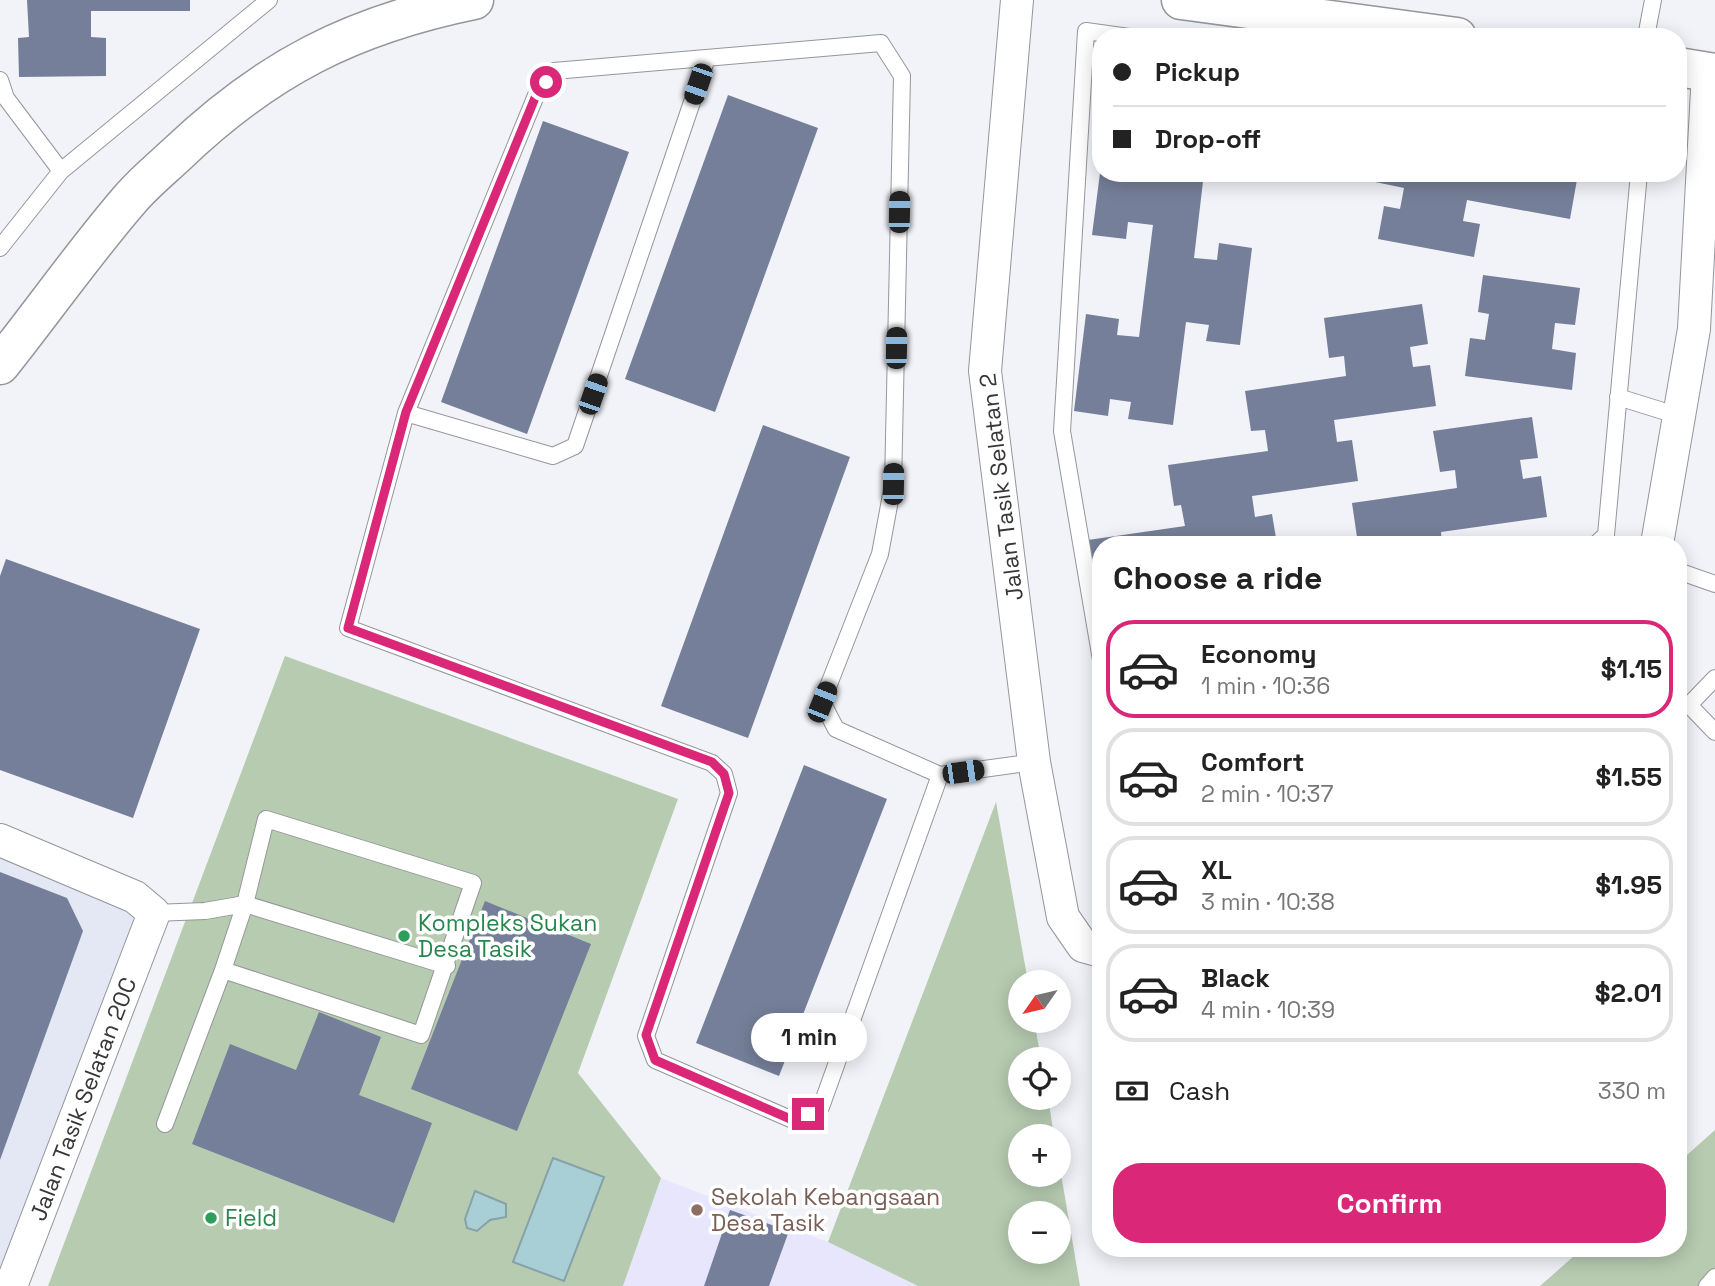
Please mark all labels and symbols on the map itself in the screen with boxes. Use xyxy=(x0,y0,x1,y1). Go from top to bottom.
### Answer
car xyxy=(682,61,715,107)
route start xyxy=(530,66,562,98)
car xyxy=(889,191,910,233)
car xyxy=(886,327,907,369)
car xyxy=(577,371,610,417)
street label: Jalan Tasik Selatan 2 xyxy=(972,372,1030,602)
car xyxy=(883,463,904,505)
car xyxy=(805,679,840,725)
car xyxy=(941,759,986,785)
place label: Kompleks Sukan Desa Tasik xyxy=(418,908,597,964)
marker: Kompleks Sukan Desa Tasik xyxy=(396,928,412,944)
north arrow xyxy=(1008,970,1071,1032)
street label: Jalan Tasik Selatan 20C xyxy=(23,973,143,1225)
callout: 1 min xyxy=(750,1012,866,1062)
route end xyxy=(792,1098,824,1130)
place label: Sekolah Kebangsaan Desa Tasik xyxy=(711,1182,940,1238)
marker: Sekolah Kebangsaan Desa Tasik xyxy=(689,1202,705,1218)
place label: Field xyxy=(225,1203,277,1233)
marker: Field xyxy=(203,1210,219,1226)

